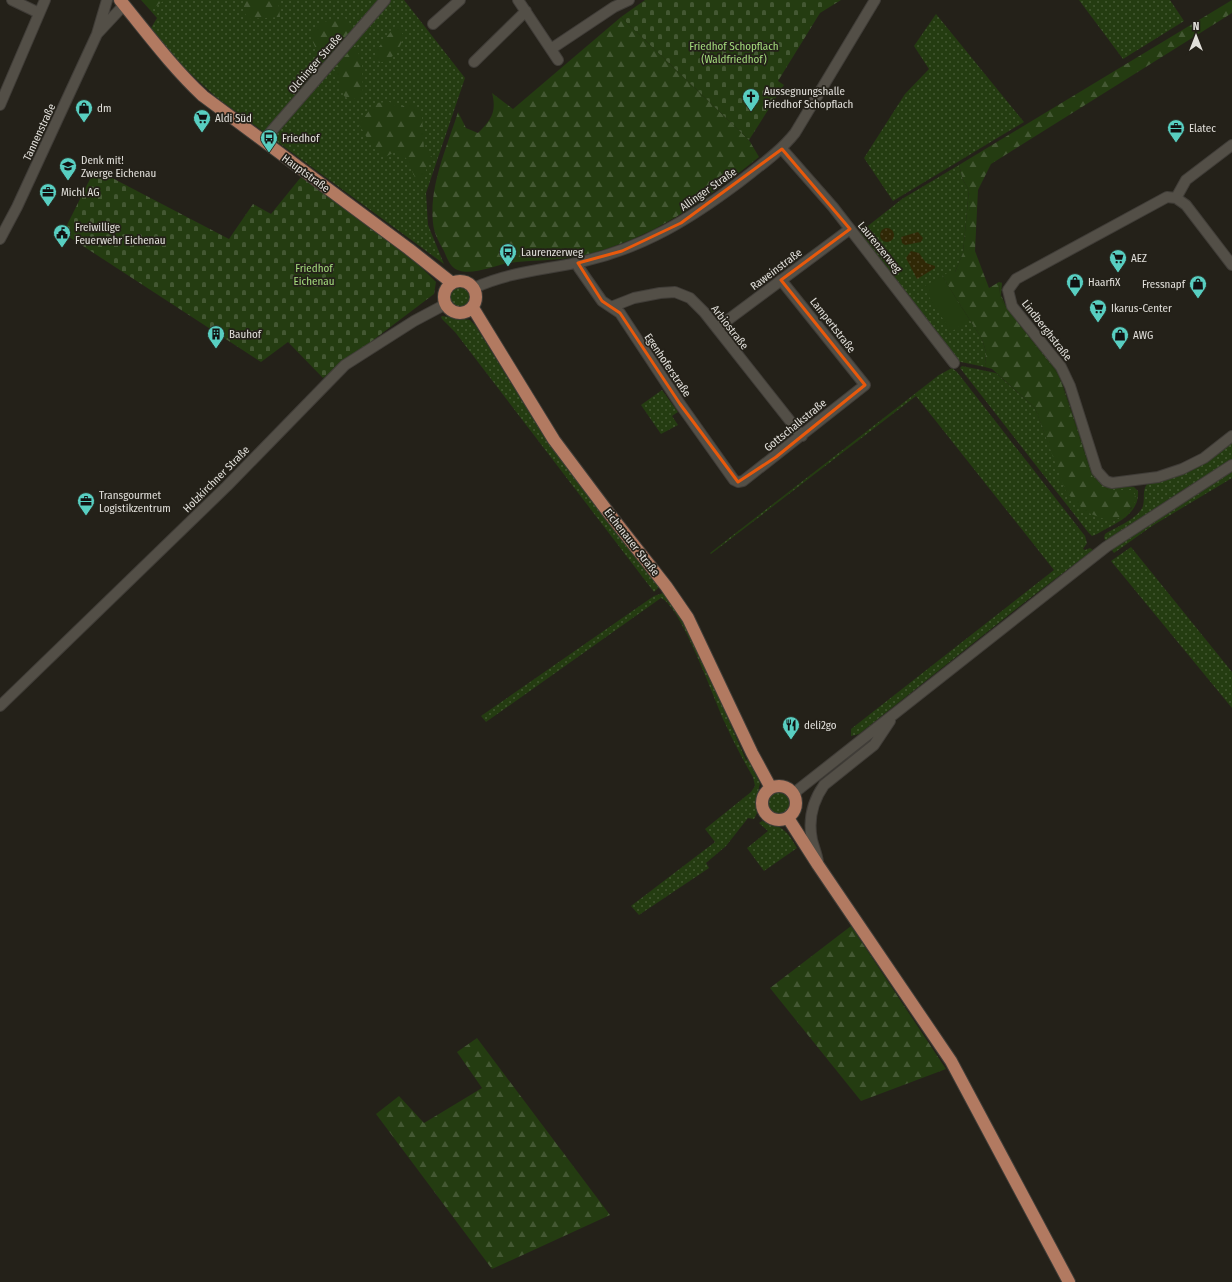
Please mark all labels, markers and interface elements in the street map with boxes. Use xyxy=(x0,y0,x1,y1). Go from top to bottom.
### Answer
north arrow xyxy=(1176,16,1216,56)
text: N xyxy=(1193,20,1199,33)
street label: Olchinger Straße xyxy=(286,31,345,96)
park label: Friedhof Schopflach (Waldfriedhof) xyxy=(689,40,779,66)
place label: Aussegnungshalle Friedhof Schopflach xyxy=(764,85,853,111)
church icon: Aussegnungshalle Friedhof Schopflach xyxy=(741,87,761,112)
shop icon: dm xyxy=(74,98,94,123)
street label: Tannenstraße xyxy=(21,102,58,163)
place label: dm xyxy=(97,102,111,115)
supermarket icon: Aldi Süd xyxy=(192,108,212,133)
place label: Aldi Süd xyxy=(215,112,252,125)
office icon: Elatec xyxy=(1166,118,1186,143)
place label: Elatec xyxy=(1189,122,1216,135)
bus stop icon: Friedhof xyxy=(259,128,279,153)
place label: Friedhof xyxy=(282,132,320,145)
street label: Hauptstraße xyxy=(279,152,332,195)
place label: Denk mit! Zwerge Eichenau xyxy=(81,154,156,180)
school or university icon: Denk mit! Zwerge Eichenau xyxy=(58,156,78,181)
street label: Allinger Straße xyxy=(677,165,739,214)
office icon: Michl AG xyxy=(38,182,58,207)
place label: Michl AG xyxy=(61,186,100,199)
street label: Laurenzerweg xyxy=(855,219,905,276)
place label: Freiwillige Feuerwehr Eichenau xyxy=(75,221,166,247)
public building icon: Freiwillige Feuerwehr Eichenau xyxy=(52,223,72,248)
bus stop icon: Laurenzerweg xyxy=(498,242,518,267)
place label: Laurenzerweg xyxy=(521,246,584,259)
street label: Raweinstraße xyxy=(748,246,805,293)
supermarket icon: AEZ xyxy=(1108,248,1128,273)
place label: AEZ xyxy=(1131,252,1147,265)
park label: Friedhof Eichenau xyxy=(294,262,334,288)
shop icon: HaarfiX xyxy=(1065,272,1085,297)
shop icon: Fressnapf xyxy=(1188,274,1208,299)
place label: HaarfiX xyxy=(1088,276,1121,289)
place label: Fressnapf xyxy=(1142,278,1186,291)
street label: Lampertstraße xyxy=(807,295,858,355)
street label: Lindberghstraße xyxy=(1019,297,1074,363)
supermarket icon: Ikarus-Center xyxy=(1088,298,1108,323)
place label: Ikarus-Center xyxy=(1111,302,1172,315)
street label: Arbiostraße xyxy=(708,303,751,352)
building icon: Bauhof xyxy=(206,324,226,349)
shop icon: AWG xyxy=(1110,325,1130,350)
place label: Bauhof xyxy=(229,328,262,341)
place label: AWG xyxy=(1133,329,1153,342)
street label: Egenhoferstraße xyxy=(642,331,694,399)
street label: Gottschalkstraße xyxy=(762,396,829,454)
street label: Holzkirchner Straße xyxy=(180,443,252,515)
place label: Transgourmet Logistikzentrum xyxy=(99,489,171,515)
office icon: Transgourmet Logistikzentrum xyxy=(76,491,96,516)
street label: Eichenauer Straße xyxy=(601,506,662,579)
restaurant icon: deli2go xyxy=(781,715,801,740)
place label: deli2go xyxy=(804,719,837,732)

